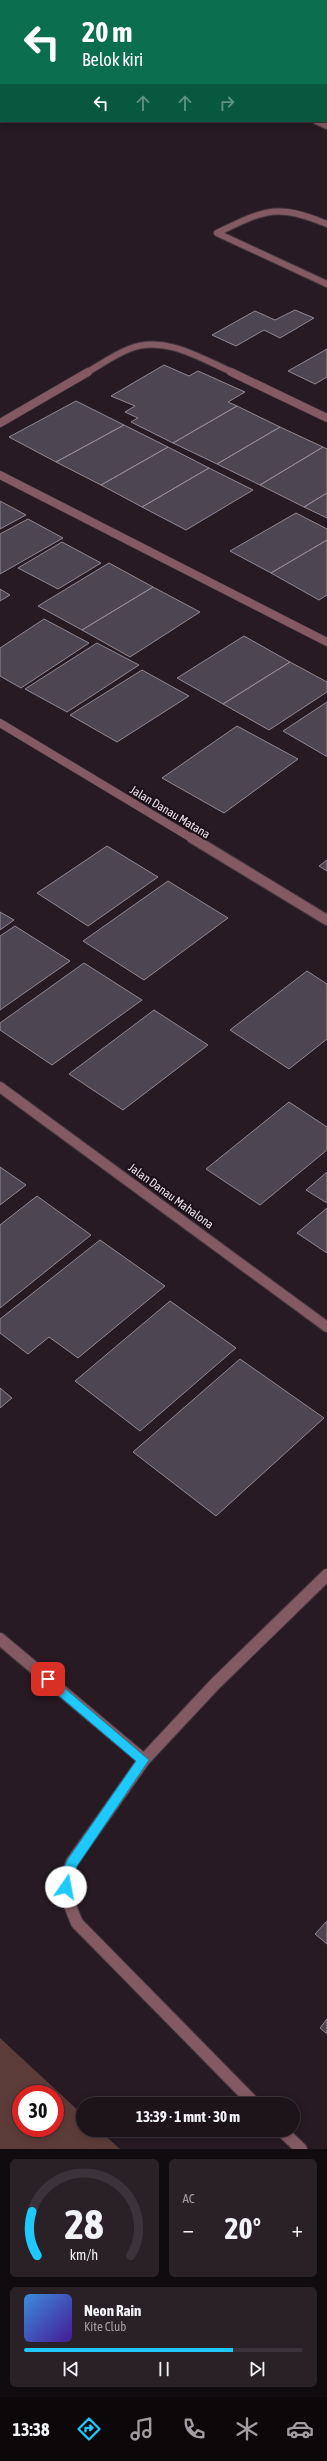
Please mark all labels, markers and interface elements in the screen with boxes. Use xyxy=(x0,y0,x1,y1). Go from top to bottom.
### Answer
icon: left xyxy=(16,16,68,68)
text: 20 m xyxy=(82,16,132,48)
text: Belok kiri xyxy=(82,49,143,70)
icon: left xyxy=(90,92,112,114)
icon: ahead xyxy=(132,92,154,114)
icon: ahead xyxy=(174,92,196,114)
icon: right xyxy=(216,92,238,114)
street label: Jalan Danau Matana xyxy=(127,783,213,841)
street label: Jalan Danau Mahalona xyxy=(126,1160,216,1232)
pin xyxy=(31,1662,65,1696)
icon: arrive xyxy=(37,1668,59,1690)
position arrow xyxy=(45,1866,87,1908)
speed limit sign: 30 xyxy=(12,2085,64,2137)
text: 13:39 · 1 mnt · 30 m xyxy=(136,2108,240,2125)
text: AC xyxy=(183,2191,195,2206)
text: 28 xyxy=(65,2200,104,2248)
text: 20° xyxy=(225,2211,261,2245)
text: − xyxy=(183,2216,194,2242)
text: + xyxy=(292,2216,303,2242)
text: km/h xyxy=(70,2247,98,2263)
text: Neon Rain xyxy=(84,2302,141,2319)
text: Kite Club xyxy=(84,2319,126,2334)
icon: previous xyxy=(60,2358,82,2380)
icon: pause xyxy=(153,2358,175,2380)
icon: next xyxy=(246,2358,268,2380)
icon: directions xyxy=(75,2415,103,2443)
icon: music xyxy=(128,2415,156,2443)
icon: phone xyxy=(180,2415,208,2443)
icon: climate xyxy=(233,2415,261,2443)
icon: car xyxy=(286,2415,314,2443)
text: 13:38 xyxy=(12,2419,50,2440)

